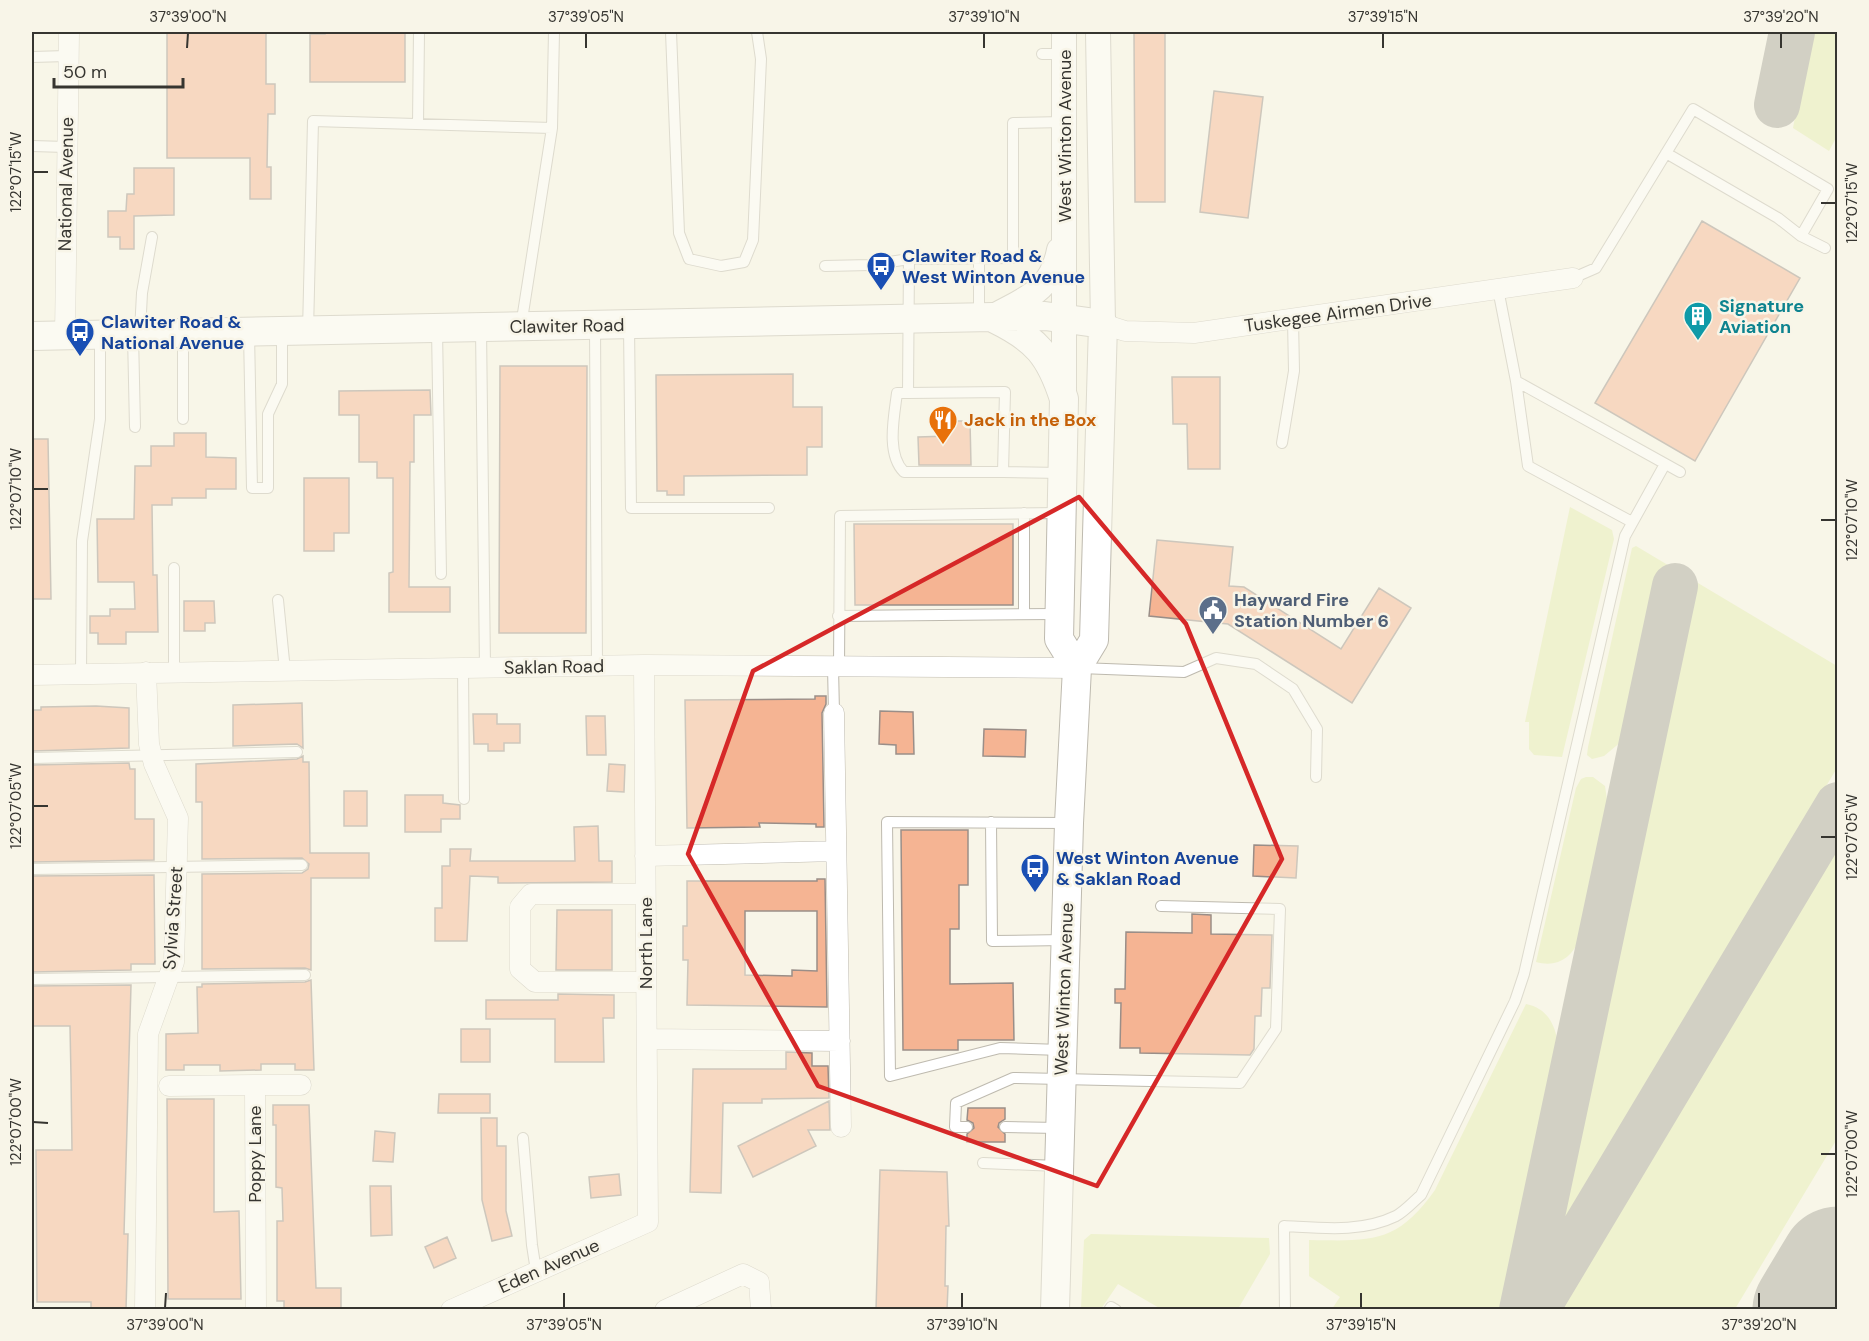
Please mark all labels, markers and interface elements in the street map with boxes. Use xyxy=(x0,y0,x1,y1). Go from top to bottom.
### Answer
text: 37°39'00"N xyxy=(149,7,227,27)
text: 37°39'05"N xyxy=(548,7,624,27)
text: 37°39'10"N xyxy=(948,7,1020,27)
text: 37°39'15"N xyxy=(1348,7,1418,27)
text: 37°39'20"N xyxy=(1743,7,1819,27)
street label: West Winton Avenue xyxy=(1053,49,1077,223)
scale bar xyxy=(54,51,183,89)
text: 50 m xyxy=(63,60,107,84)
street label: National Avenue xyxy=(53,117,79,251)
text: 122°07'15"W xyxy=(6,131,26,212)
text: 122°07'15"W xyxy=(1842,162,1862,243)
place label: Clawiter Road & West Winton Avenue xyxy=(902,244,1085,289)
bus stop icon: Clawiter Road & West Winton Avenue xyxy=(865,250,897,292)
street label: Tuskegee Airmen Drive xyxy=(1243,288,1433,338)
place label: Signature Aviation xyxy=(1719,294,1804,339)
building icon: Signature Aviation xyxy=(1682,300,1714,342)
place label: Clawiter Road & National Avenue xyxy=(101,310,244,355)
street label: Clawiter Road xyxy=(509,313,625,339)
bus stop icon: Clawiter Road & National Avenue xyxy=(64,316,96,358)
restaurant icon: Jack in the Box xyxy=(927,404,959,446)
place label: Jack in the Box xyxy=(964,408,1096,432)
text: 122°07'10"W xyxy=(6,448,26,530)
text: 122°07'10"W xyxy=(1842,479,1862,561)
place label: Hayward Fire Station Number 6 xyxy=(1234,588,1389,633)
public building icon: Hayward Fire Station Number 6 xyxy=(1197,594,1229,636)
street label: Saklan Road xyxy=(504,654,604,680)
text: 122°07'05"W xyxy=(6,763,26,849)
text: 122°07'05"W xyxy=(1842,794,1862,880)
place label: West Winton Avenue & Saklan Road xyxy=(1056,846,1239,891)
bus stop icon: West Winton Avenue & Saklan Road xyxy=(1019,852,1051,894)
street label: Sylvia Street xyxy=(157,865,189,971)
street label: North Lane xyxy=(634,897,658,989)
street label: West Winton Avenue xyxy=(1049,902,1079,1076)
text: 122°07'00"W xyxy=(6,1078,26,1166)
street label: Poppy Lane xyxy=(243,1105,267,1203)
text: 122°07'00"W xyxy=(1842,1110,1862,1198)
street label: Eden Avenue xyxy=(495,1233,603,1299)
text: 37°39'00"N xyxy=(126,1315,204,1335)
text: 37°39'05"N xyxy=(526,1315,602,1335)
text: 37°39'10"N xyxy=(926,1315,998,1335)
text: 37°39'15"N xyxy=(1326,1315,1396,1335)
text: 37°39'20"N xyxy=(1721,1315,1797,1335)

